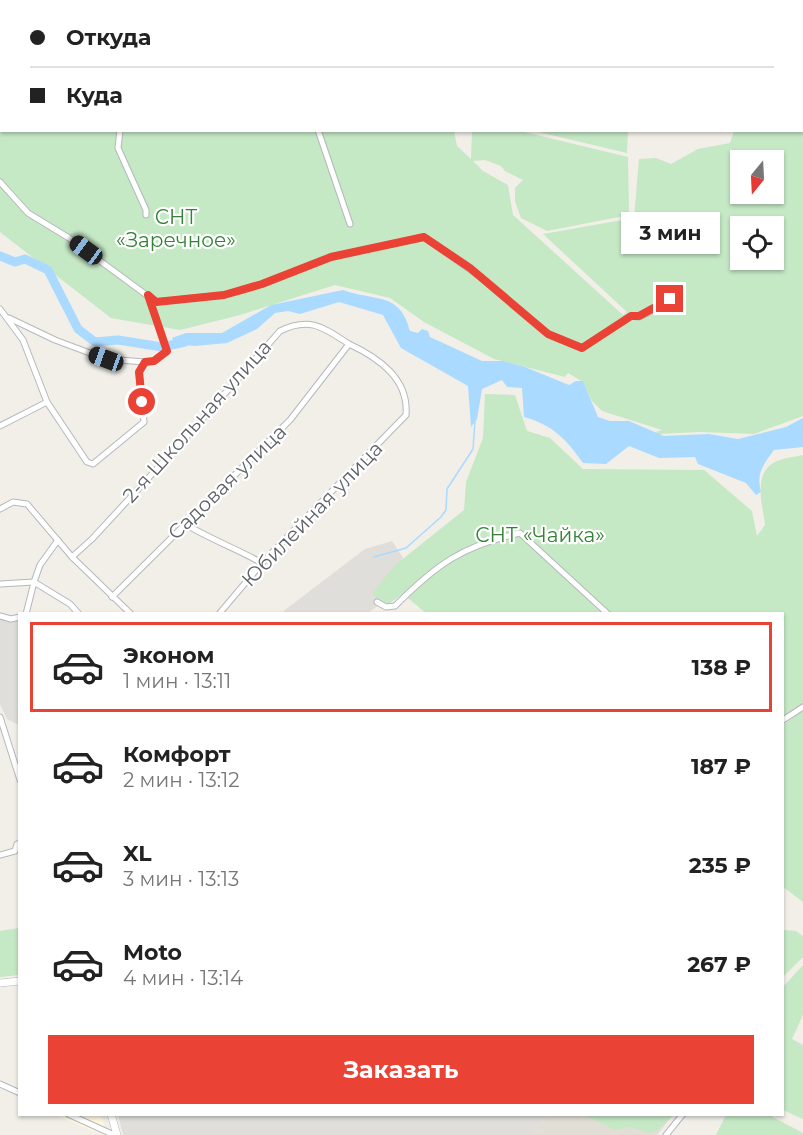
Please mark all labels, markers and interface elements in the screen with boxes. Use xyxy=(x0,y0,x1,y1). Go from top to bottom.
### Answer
text: Откуда xyxy=(66,24,151,51)
text: Куда xyxy=(66,82,123,109)
north arrow xyxy=(730,150,784,204)
map controls xyxy=(730,150,784,270)
park label: СНТ «Заречное» xyxy=(116,205,236,252)
callout: 3 мин xyxy=(620,212,720,254)
button: locate xyxy=(730,216,784,270)
text: 3 мин xyxy=(640,221,701,245)
car xyxy=(66,232,106,268)
route end xyxy=(656,285,683,312)
street label: 2-я Школьная улица xyxy=(118,335,276,507)
car xyxy=(86,344,126,374)
route start xyxy=(128,388,155,415)
street label: Садовая улица xyxy=(163,419,291,545)
street label: Юбилейная улица xyxy=(237,436,387,592)
park label: СНТ «Чайка» xyxy=(475,523,605,547)
icon: car xyxy=(51,640,105,694)
text: Эконом xyxy=(123,642,214,669)
text: 138 ₽ xyxy=(692,654,751,681)
text: 1 мин · 13:11 xyxy=(123,669,231,693)
icon: car xyxy=(51,739,105,793)
text: Комфорт xyxy=(123,741,231,768)
text: 187 ₽ xyxy=(691,753,751,780)
text: 2 мин · 13:12 xyxy=(123,768,240,792)
icon: car xyxy=(51,838,105,892)
text: XL xyxy=(123,840,152,867)
text: 235 ₽ xyxy=(689,852,751,879)
text: 3 мин · 13:13 xyxy=(123,867,239,891)
icon: car xyxy=(51,937,105,991)
text: Moto xyxy=(123,939,182,966)
text: 267 ₽ xyxy=(687,951,751,978)
text: 4 мин · 13:14 xyxy=(123,966,243,990)
button: Заказать xyxy=(48,1035,754,1104)

